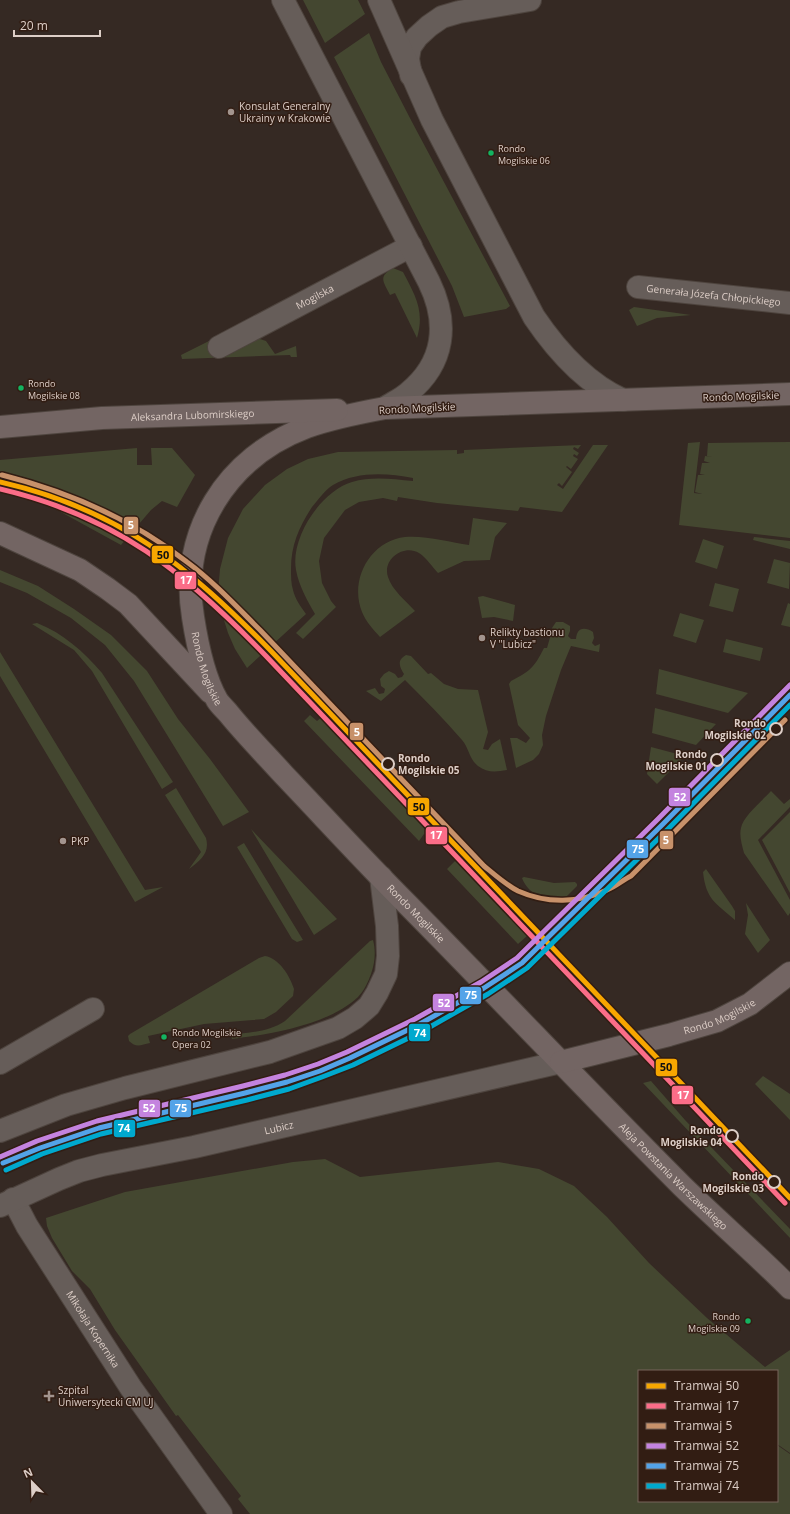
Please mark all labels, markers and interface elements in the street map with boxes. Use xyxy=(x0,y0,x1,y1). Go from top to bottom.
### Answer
scale bar xyxy=(14,12,100,38)
text: 20 m xyxy=(20,17,48,34)
place label: Konsulat Generalny Ukrainy w Krakowie xyxy=(239,99,331,125)
marker: Konsulat Generalny Ukrainy w Krakowie xyxy=(226,107,236,117)
place label: Rondo Mogilskie 06 xyxy=(498,142,550,167)
marker: Rondo Mogilskie 06 xyxy=(486,148,496,158)
street label: Mogilska xyxy=(293,281,336,312)
street label: Generała Józefa Chłopickiego xyxy=(646,281,781,309)
place label: Rondo Mogilskie 08 xyxy=(28,377,80,402)
marker: Rondo Mogilskie 08 xyxy=(16,383,26,393)
street label: Rondo Mogilskie xyxy=(702,388,780,404)
street label: Rondo Mogilskie xyxy=(378,399,456,417)
street label: Aleksandra Lubomirskiego xyxy=(131,406,255,424)
line badge: 5 xyxy=(123,516,139,535)
text: 5 xyxy=(128,517,134,532)
line badge: 50 xyxy=(151,545,174,564)
text: 50 xyxy=(157,547,169,562)
line badge: 17 xyxy=(174,571,197,590)
text: 17 xyxy=(180,572,192,587)
place label: Relikty bastionu V "Lubicz" xyxy=(490,625,564,651)
street label: Rondo Mogilskie xyxy=(189,631,226,709)
marker: Relikty bastionu V "Lubicz" xyxy=(477,633,487,643)
place label: Rondo Mogilskie 02 xyxy=(704,716,766,742)
line badge: 5 xyxy=(349,722,364,741)
marker: Rondo Mogilskie 02 xyxy=(769,722,783,736)
text: 5 xyxy=(354,724,360,739)
place label: Rondo Mogilskie 01 xyxy=(645,747,707,773)
place label: Rondo Mogilskie 05 xyxy=(398,751,460,777)
marker: Rondo Mogilskie 01 xyxy=(710,753,724,767)
marker: Rondo Mogilskie 05 xyxy=(381,757,395,771)
line badge: 52 xyxy=(668,787,691,807)
text: 52 xyxy=(674,789,686,804)
line badge: 50 xyxy=(407,797,430,816)
text: 50 xyxy=(413,799,425,814)
line badge: 17 xyxy=(425,826,448,845)
text: 17 xyxy=(430,827,442,842)
line badge: 5 xyxy=(659,830,674,850)
text: 5 xyxy=(663,832,669,847)
place label: PKP xyxy=(71,834,89,848)
marker: PKP xyxy=(58,836,68,846)
line badge: 75 xyxy=(626,839,649,859)
text: 75 xyxy=(632,841,644,856)
street label: Rondo Mogilskie xyxy=(384,881,448,946)
line badge: 75 xyxy=(459,986,482,1005)
text: 75 xyxy=(465,987,477,1002)
line badge: 52 xyxy=(432,993,455,1012)
text: 52 xyxy=(438,995,450,1010)
street label: Rondo Mogilskie xyxy=(682,995,758,1037)
line badge: 74 xyxy=(408,1023,431,1042)
text: 74 xyxy=(414,1025,427,1040)
place label: Rondo Mogilskie Opera 02 xyxy=(172,1026,241,1051)
marker: Rondo Mogilskie Opera 02 xyxy=(159,1032,169,1042)
line badge: 50 xyxy=(655,1058,678,1077)
text: 50 xyxy=(660,1059,672,1074)
line badge: 17 xyxy=(671,1085,694,1105)
text: 17 xyxy=(677,1087,689,1102)
line badge: 52 xyxy=(138,1099,161,1118)
line badge: 75 xyxy=(169,1099,192,1118)
text: 52 xyxy=(143,1100,155,1115)
text: 75 xyxy=(175,1100,187,1115)
street label: Lubicz xyxy=(263,1117,295,1138)
line badge: 74 xyxy=(113,1119,136,1138)
text: 74 xyxy=(118,1120,131,1135)
street label: Aleja Powstania Warszawskiego xyxy=(616,1120,731,1233)
place label: Rondo Mogilskie 04 xyxy=(660,1123,722,1149)
marker: Rondo Mogilskie 04 xyxy=(725,1129,739,1143)
place label: Rondo Mogilskie 03 xyxy=(702,1169,764,1195)
marker: Rondo Mogilskie 03 xyxy=(767,1175,781,1189)
street label: Mikołaja Kopernika xyxy=(63,1288,123,1370)
place label: Rondo Mogilskie 09 xyxy=(688,1310,740,1335)
marker: Rondo Mogilskie 09 xyxy=(743,1316,753,1326)
legend xyxy=(638,1370,778,1502)
text: Tramwaj 50 xyxy=(674,1377,739,1394)
place label: Szpital Uniwersytecki CM UJ xyxy=(58,1383,153,1409)
marker: Szpital Uniwersytecki CM UJ xyxy=(43,1390,55,1402)
text: Tramwaj 17 xyxy=(674,1397,739,1414)
text: Tramwaj 5 xyxy=(674,1417,732,1434)
text: Tramwaj 52 xyxy=(674,1437,739,1454)
text: Tramwaj 75 xyxy=(674,1457,739,1474)
north arrow xyxy=(12,1462,52,1502)
text: N xyxy=(21,1464,35,1481)
text: Tramwaj 74 xyxy=(674,1477,739,1494)

